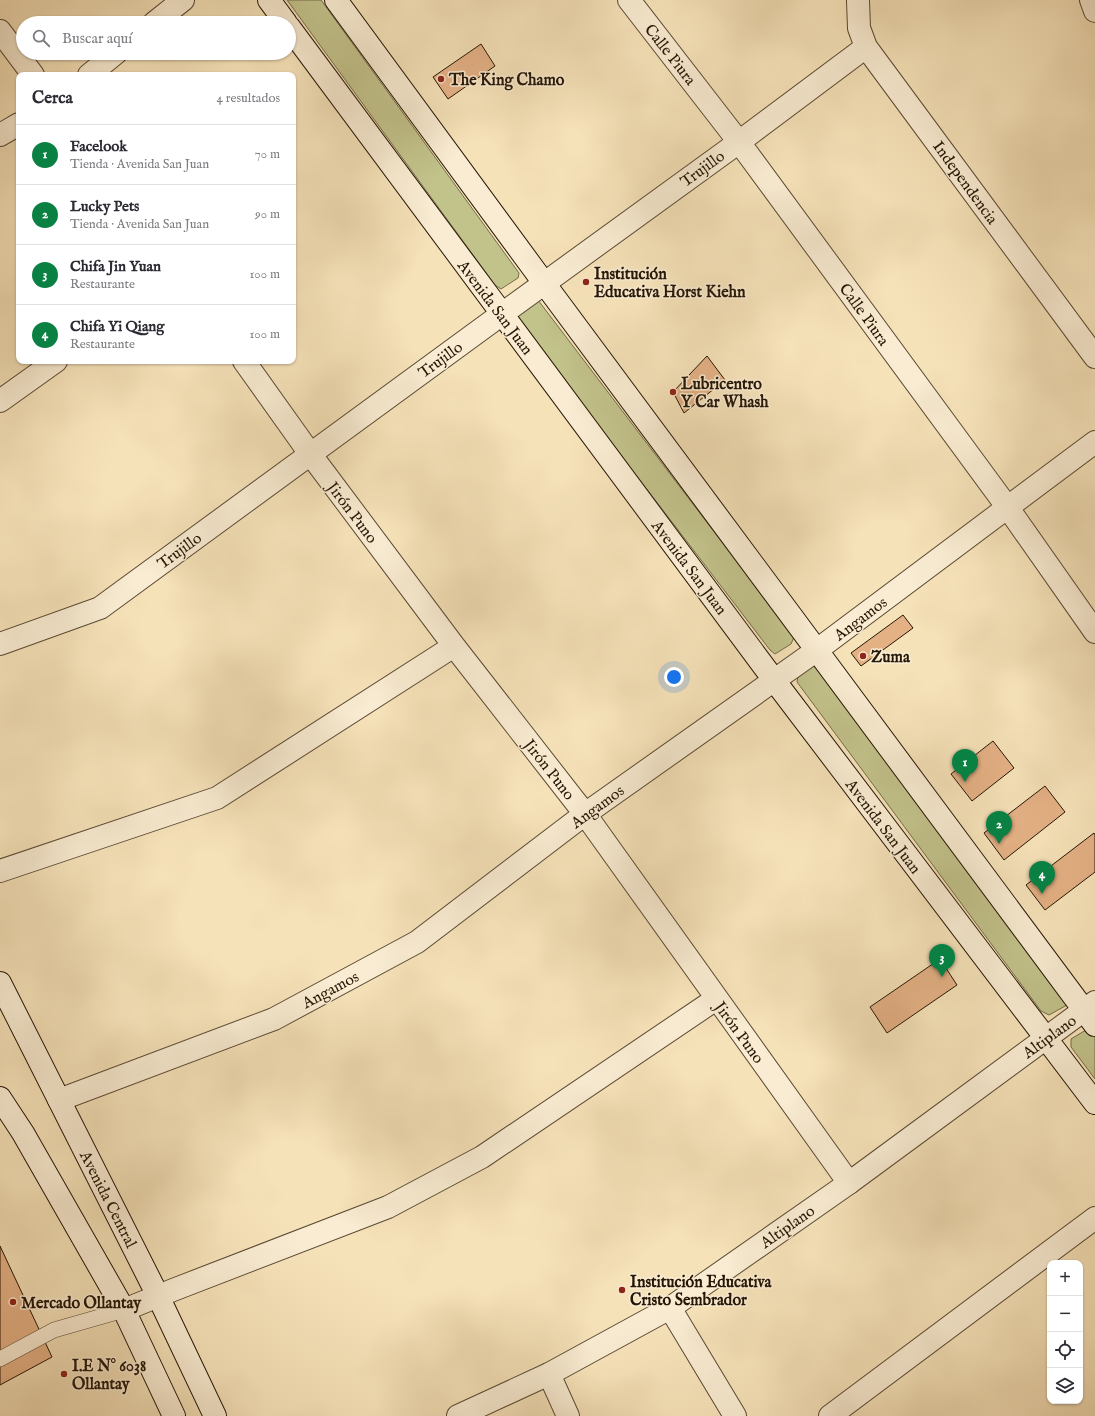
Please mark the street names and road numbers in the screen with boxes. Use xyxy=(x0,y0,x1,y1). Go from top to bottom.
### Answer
street label: Calle Piura xyxy=(639,21,700,90)
street label: Independencia xyxy=(927,138,1001,229)
street label: Trujillo xyxy=(677,147,730,192)
street label: Avenida San Juan xyxy=(452,256,537,360)
street label: Calle Piura xyxy=(834,280,893,350)
street label: Trujillo xyxy=(415,338,468,383)
street label: Jirón Puno xyxy=(321,477,381,548)
street label: Avenida San Juan xyxy=(646,516,731,620)
street label: Trujillo xyxy=(154,529,207,574)
street label: Angamos xyxy=(830,593,892,647)
street label: Jirón Puno xyxy=(517,734,579,805)
street label: Avenida San Juan xyxy=(840,775,925,879)
street label: Angamos xyxy=(567,781,629,834)
street label: Angamos xyxy=(298,967,363,1014)
street label: Jirón Puno xyxy=(708,997,768,1068)
street label: Altiplano xyxy=(1018,1011,1081,1065)
street label: Avenida Central xyxy=(74,1147,141,1252)
street label: Altiplano xyxy=(756,1201,820,1254)

